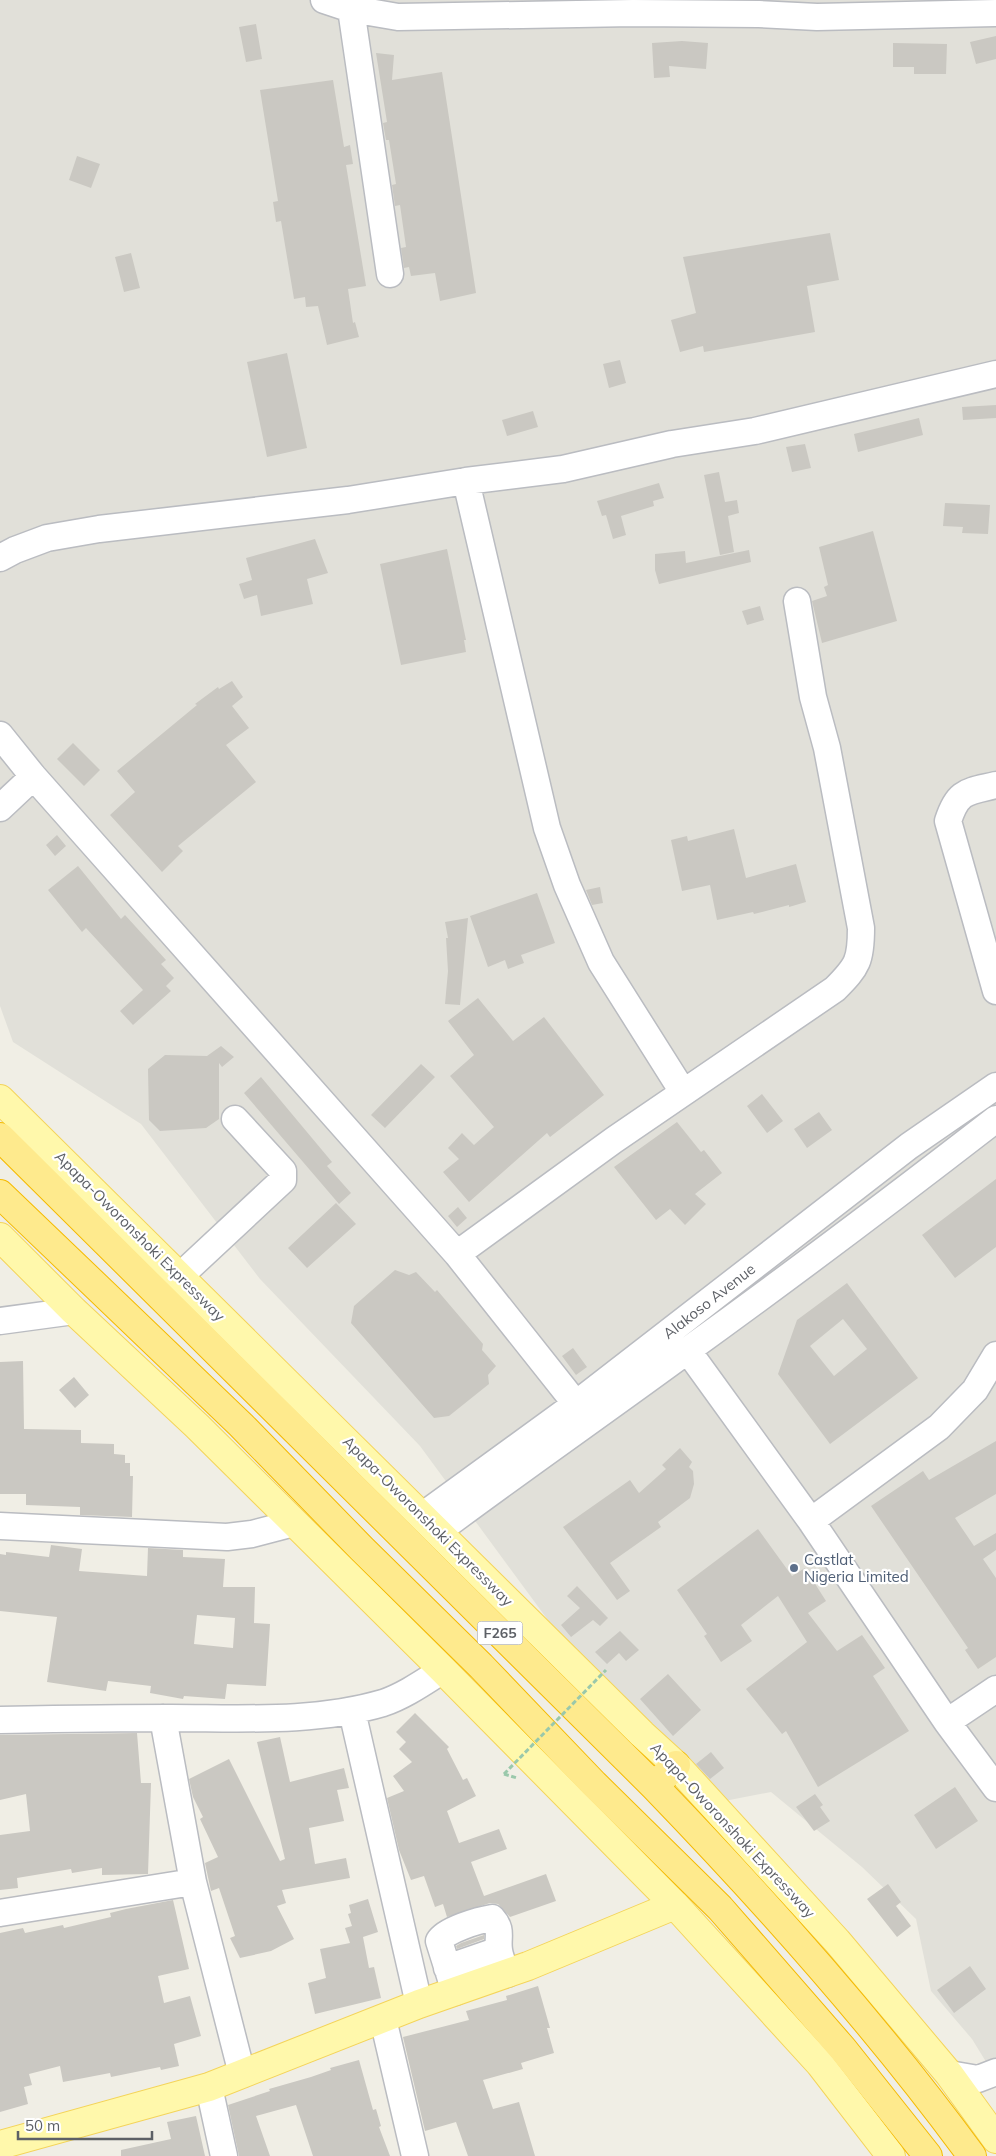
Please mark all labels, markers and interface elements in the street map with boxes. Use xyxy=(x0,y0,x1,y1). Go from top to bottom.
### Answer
street label: Apapa-Oworonshoki Expressway xyxy=(51,1147,229,1325)
street label: Alakoso Avenue xyxy=(659,1259,759,1343)
street label: Apapa-Oworonshoki Expressway xyxy=(339,1432,517,1610)
place label: Castlat Nigeria Limited xyxy=(804,1550,909,1586)
marker: Castlat Nigeria Limited xyxy=(788,1562,800,1574)
road number: F265 xyxy=(478,1622,522,1645)
street label: Apapa-Oworonshoki Expressway xyxy=(647,1738,819,1922)
scale bar xyxy=(18,2108,151,2140)
text: 50 m xyxy=(25,2116,60,2135)

